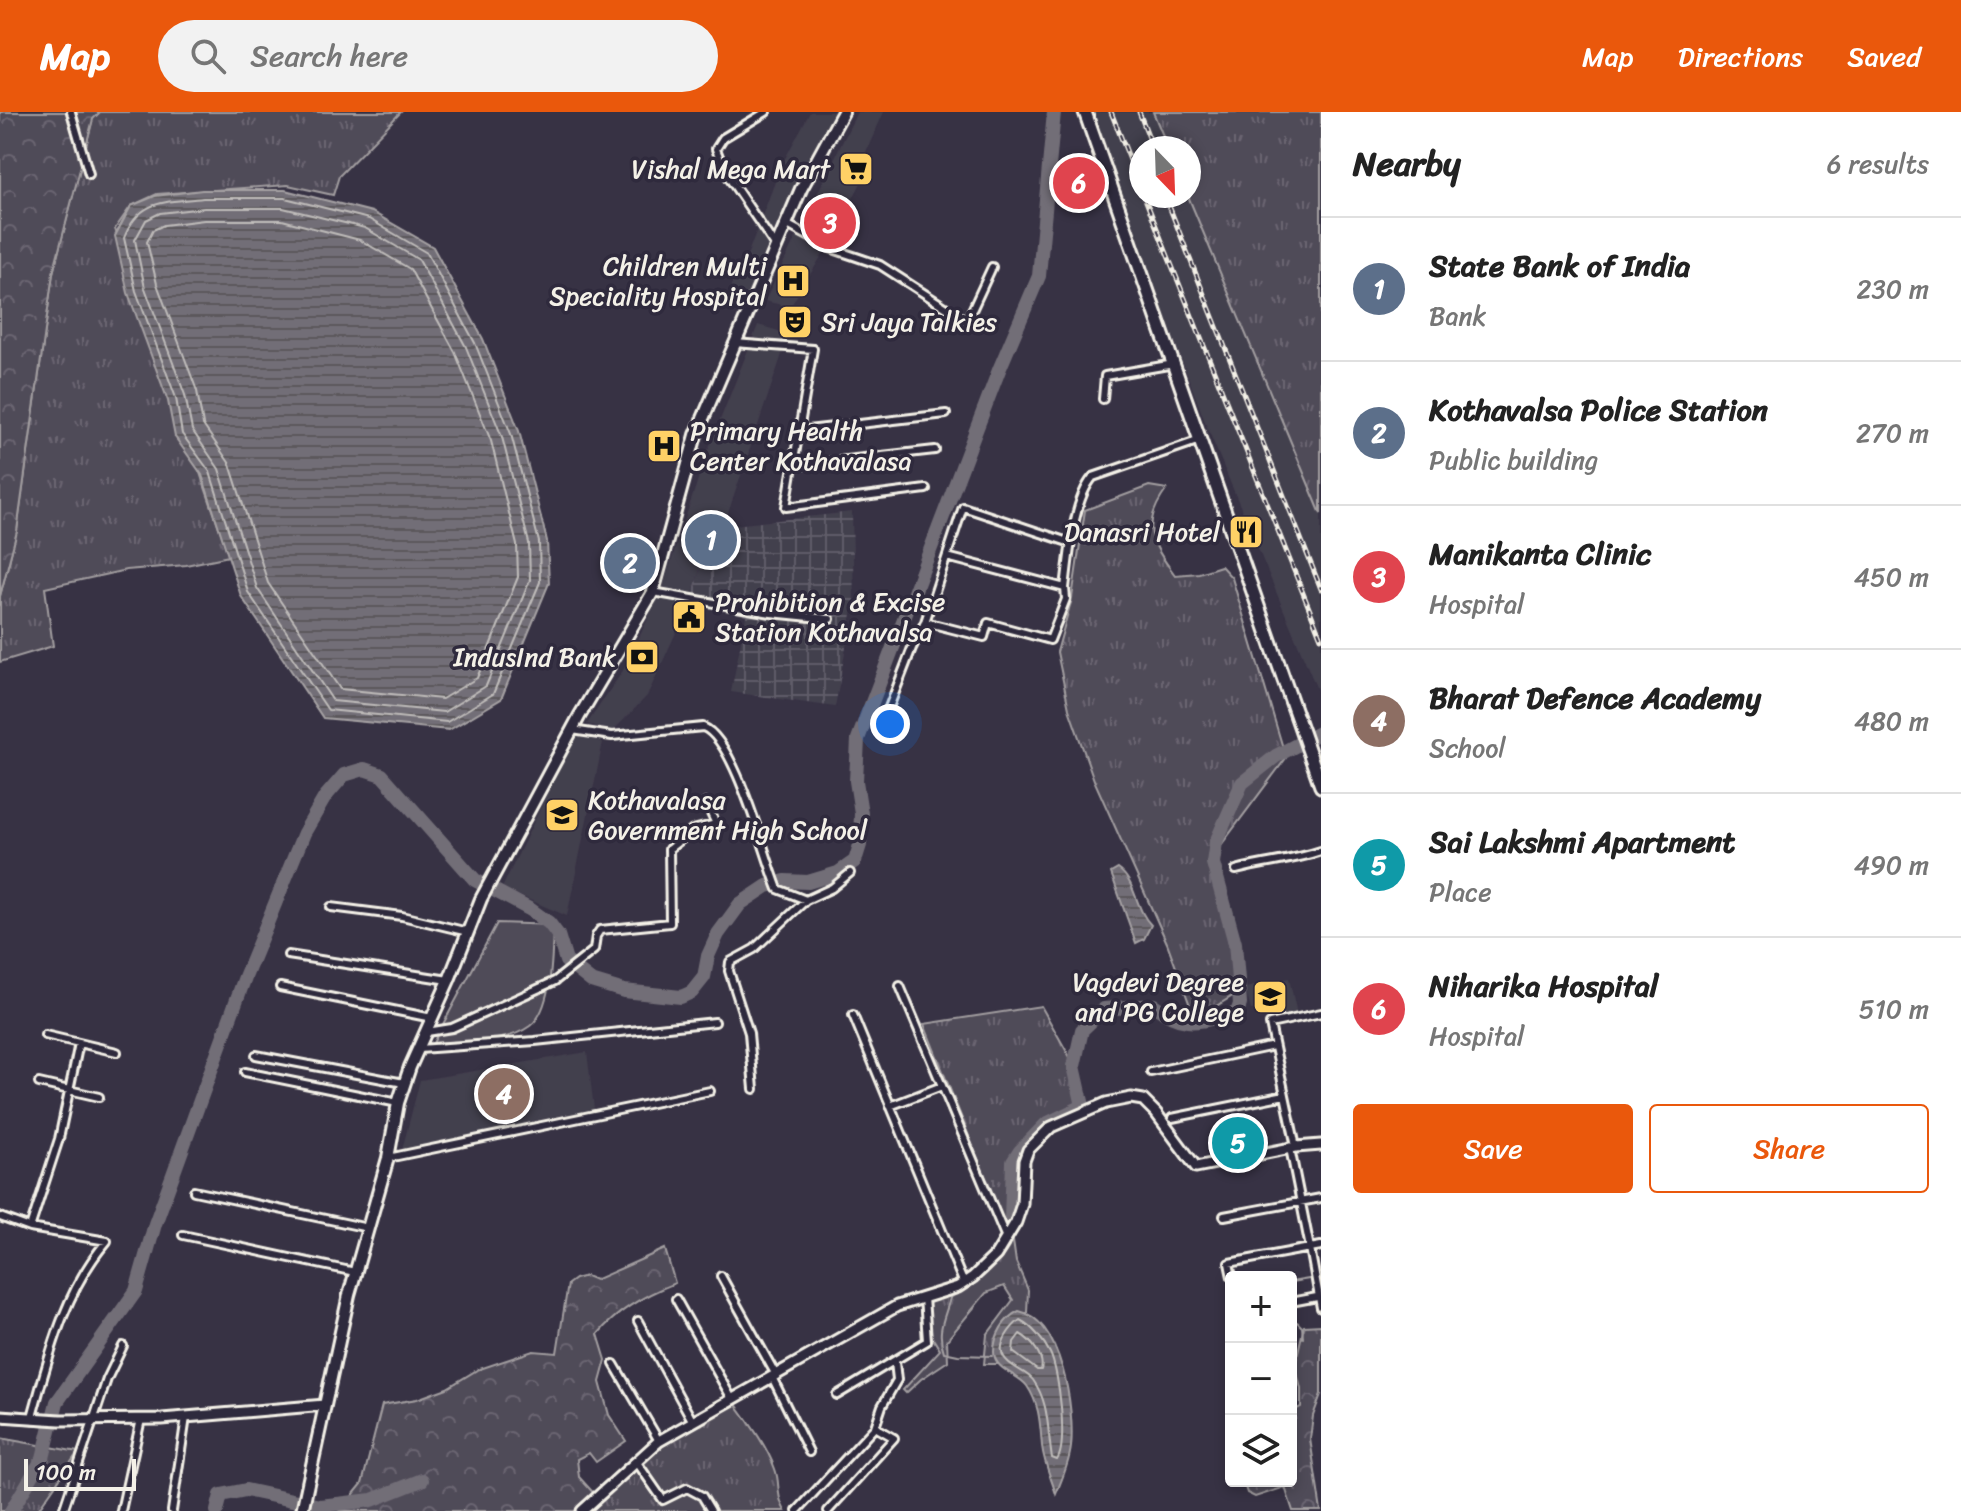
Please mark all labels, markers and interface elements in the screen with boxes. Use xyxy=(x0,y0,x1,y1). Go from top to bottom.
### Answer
search box xyxy=(158,20,718,92)
text: Map xyxy=(40,23,110,90)
text: Search here xyxy=(250,29,408,83)
text: Map xyxy=(1582,32,1634,81)
text: Directions xyxy=(1678,32,1803,81)
text: Saved xyxy=(1847,32,1921,81)
icon: search xyxy=(186,34,230,78)
text: Nearby xyxy=(1353,134,1461,194)
north arrow xyxy=(1129,136,1201,208)
text: 6 results xyxy=(1827,141,1929,187)
place label: Vishal Mega Mart xyxy=(631,146,832,192)
supermarket icon: Vishal Mega Mart xyxy=(837,150,875,188)
pin: 6 xyxy=(1053,153,1105,213)
pin: 3 xyxy=(804,193,856,253)
text: State Bank of India xyxy=(1429,239,1690,293)
place label: Children Multi Speciality Hospital xyxy=(549,243,768,319)
hospital icon: Children Multi Speciality Hospital xyxy=(774,262,812,300)
text: 1 xyxy=(1373,266,1385,312)
text: 230 m xyxy=(1857,266,1929,312)
text: Bank xyxy=(1429,293,1486,339)
place label: Sri Jaya Talkies xyxy=(821,299,997,345)
theatre icon: Sri Jaya Talkies xyxy=(776,303,814,341)
text: Kothavalsa Police Station xyxy=(1429,383,1768,437)
place label: Primary Health Center Kothavalasa xyxy=(690,408,912,484)
text: 2 xyxy=(1371,410,1387,456)
text: 270 m xyxy=(1856,410,1929,456)
hospital icon: Primary Health Center Kothavalasa xyxy=(645,427,683,465)
text: Public building xyxy=(1429,437,1598,483)
place label: Danasri Hotel xyxy=(1064,509,1221,555)
pin: 1 xyxy=(685,510,737,570)
restaurant icon: Danasri Hotel xyxy=(1227,513,1265,551)
text: Manikanta Clinic xyxy=(1429,527,1651,581)
pin: 2 xyxy=(604,533,656,593)
text: 3 xyxy=(1372,554,1386,600)
text: 450 m xyxy=(1854,554,1929,600)
place label: Prohibition & Excise Station Kothavalsa xyxy=(715,579,945,655)
text: Hospital xyxy=(1429,581,1524,627)
public building icon: Prohibition & Excise Station Kothavalsa xyxy=(670,598,708,636)
place label: IndusInd Bank xyxy=(453,634,616,680)
bank icon: IndusInd Bank xyxy=(623,638,661,676)
text: Bharat Defence Academy xyxy=(1429,671,1761,725)
text: 4 xyxy=(1371,698,1387,744)
text: 480 m xyxy=(1854,698,1929,744)
your location xyxy=(870,704,910,744)
text: School xyxy=(1429,725,1506,771)
place label: Kothavalasa Government High School xyxy=(588,777,868,853)
school or university icon: Kothavalasa Government High School xyxy=(543,796,581,834)
text: Sai Lakshmi Apartment xyxy=(1429,815,1735,869)
text: 5 xyxy=(1371,842,1387,888)
text: 490 m xyxy=(1854,842,1929,888)
text: Place xyxy=(1429,869,1492,915)
place label: Vagdevi Degree and PG College xyxy=(1073,959,1244,1035)
text: Niharika Hospital xyxy=(1429,959,1658,1013)
school or university icon: Vagdevi Degree and PG College xyxy=(1251,978,1289,1016)
text: 6 xyxy=(1372,986,1386,1032)
text: 510 m xyxy=(1859,986,1929,1032)
text: Hospital xyxy=(1429,1013,1524,1059)
pin: 4 xyxy=(478,1064,530,1124)
button: Save xyxy=(1353,1104,1633,1193)
button: Share xyxy=(1649,1104,1929,1193)
pin: 5 xyxy=(1212,1113,1264,1173)
map controls xyxy=(1225,1271,1297,1487)
button: + xyxy=(1225,1271,1297,1343)
button: − xyxy=(1225,1343,1297,1415)
button: layers xyxy=(1225,1415,1297,1487)
text: 100 m xyxy=(36,1453,96,1492)
scale bar xyxy=(24,1455,136,1491)

